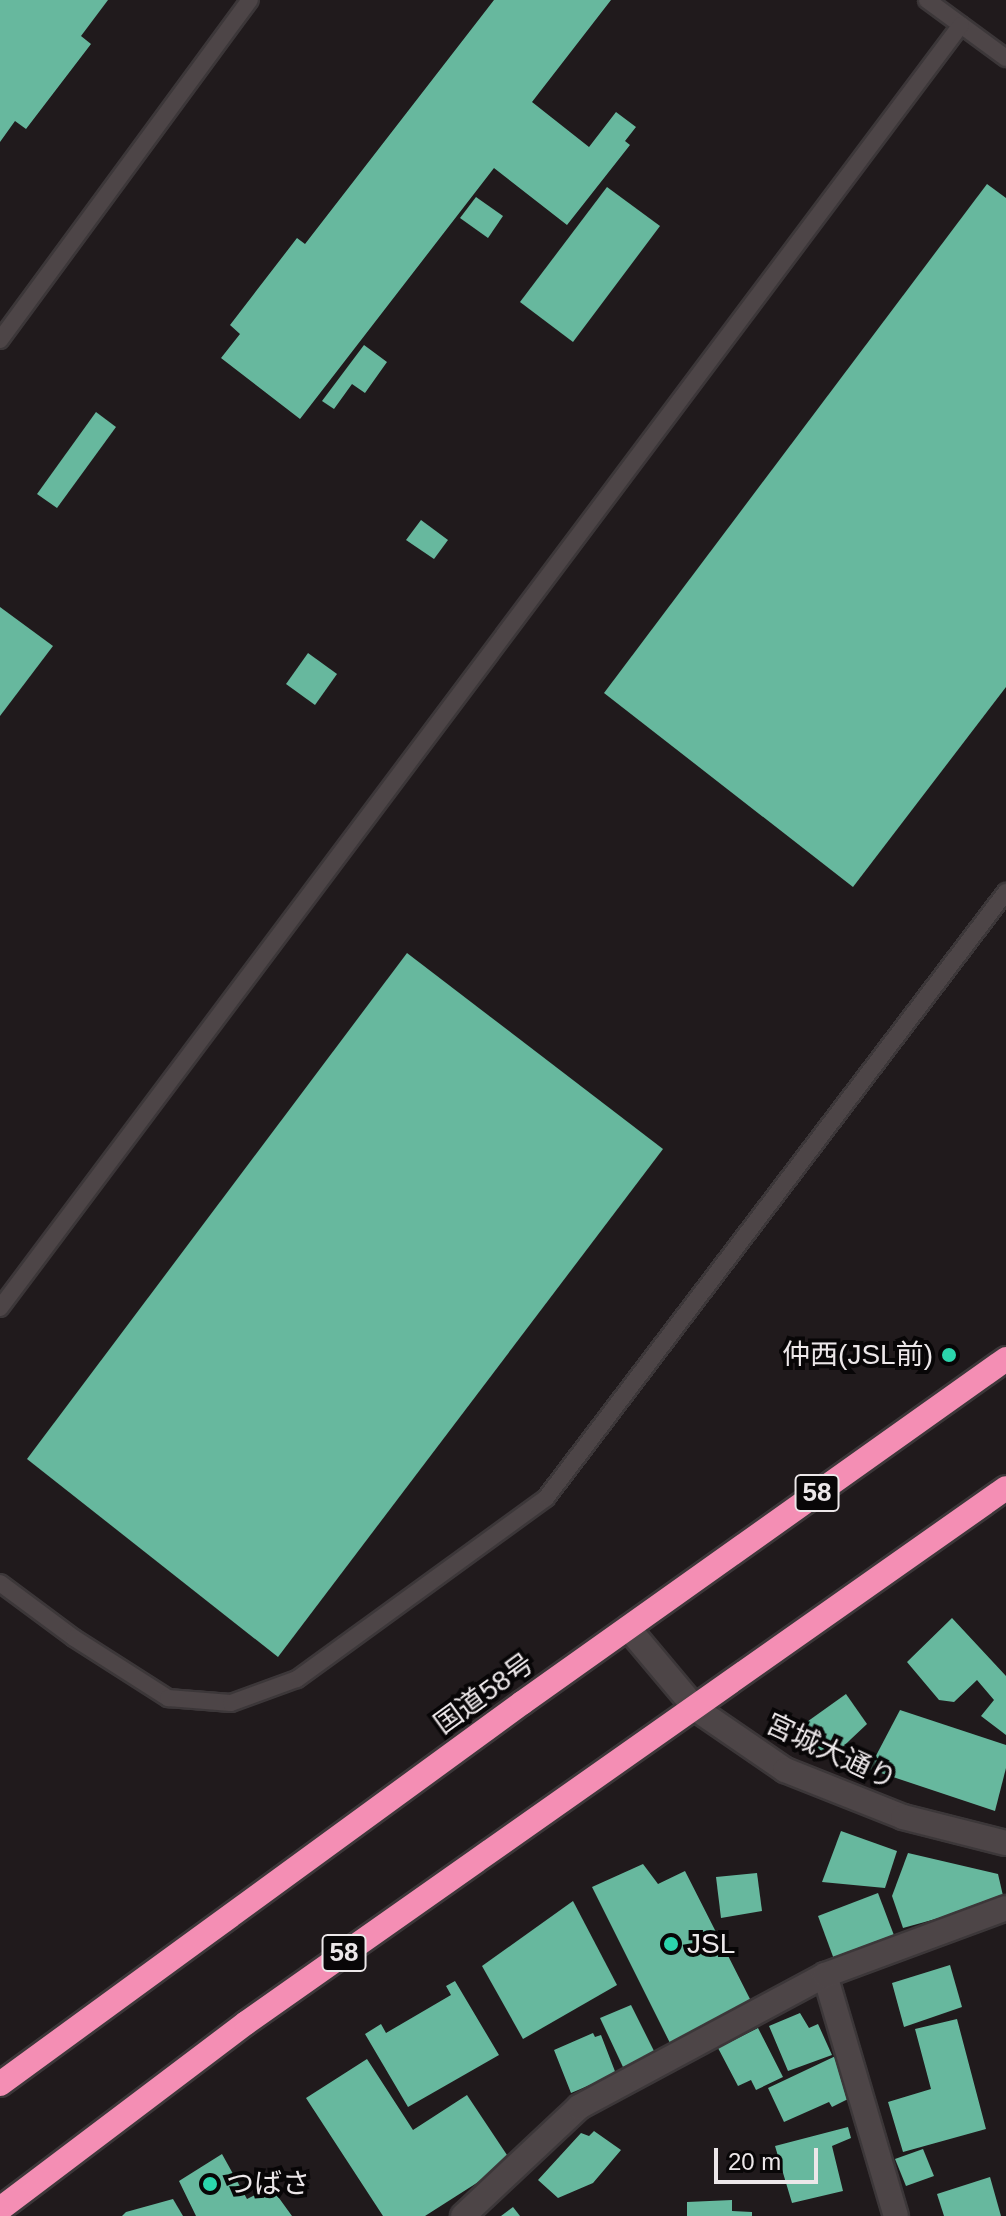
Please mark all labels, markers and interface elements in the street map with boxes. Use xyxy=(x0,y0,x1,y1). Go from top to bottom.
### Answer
place label: 仲西(JSL前) xyxy=(782,1338,933,1372)
marker: 仲西(JSL前) xyxy=(940,1346,958,1364)
road number: 58 xyxy=(793,1471,841,1515)
street label: 国道58号 xyxy=(428,1647,540,1741)
street label: 宮城大通り xyxy=(760,1707,902,1797)
place label: JSL xyxy=(687,1927,735,1961)
road number: 58 xyxy=(320,1931,368,1975)
marker: JSL xyxy=(662,1935,680,1953)
scale bar xyxy=(718,2132,822,2182)
text: 20 m xyxy=(728,2148,781,2175)
place label: つばさ xyxy=(226,2167,310,2201)
marker: つばさ xyxy=(201,2175,219,2193)

